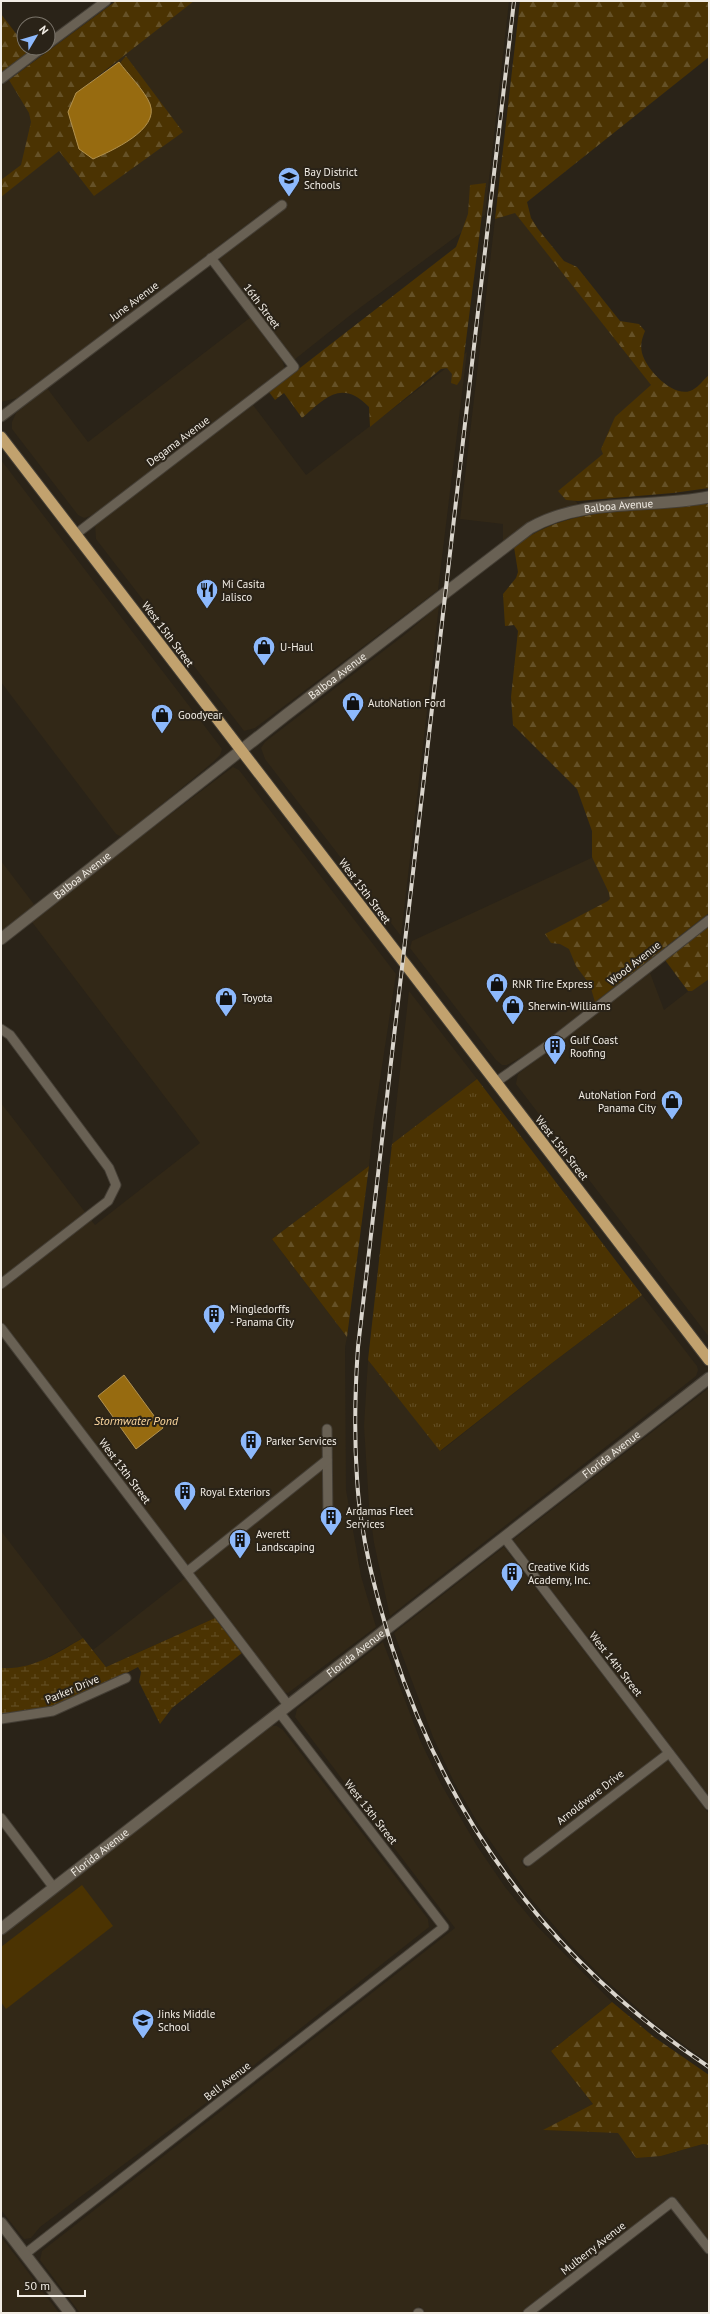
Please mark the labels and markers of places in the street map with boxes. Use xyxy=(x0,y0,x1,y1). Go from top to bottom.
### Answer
school or university icon: Bay District Schools xyxy=(276,165,302,198)
place label: Bay District Schools xyxy=(304,165,358,192)
restaurant icon: Mi Casita Jalisco xyxy=(194,577,220,610)
place label: Mi Casita Jalisco xyxy=(221,577,265,604)
shop icon: U-Haul xyxy=(251,634,277,667)
place label: U-Haul xyxy=(280,640,314,654)
shop icon: AutoNation Ford xyxy=(340,690,366,723)
place label: AutoNation Ford xyxy=(368,696,446,710)
shop icon: Goodyear xyxy=(149,702,175,735)
place label: Goodyear xyxy=(178,708,222,722)
shop icon: RNR Tire Express xyxy=(484,971,510,1004)
place label: RNR Tire Express xyxy=(512,977,593,991)
shop icon: Toyota xyxy=(213,985,239,1018)
place label: Toyota xyxy=(242,991,273,1005)
shop icon: Sherwin-Williams xyxy=(500,993,526,1026)
place label: Sherwin-Williams xyxy=(528,999,611,1013)
building icon: Gulf Coast Roofing xyxy=(542,1033,568,1066)
place label: Gulf Coast Roofing xyxy=(570,1033,618,1060)
place label: AutoNation Ford Panama City xyxy=(579,1088,657,1115)
shop icon: AutoNation Ford Panama City xyxy=(659,1088,685,1121)
building icon: Mingledorffs - Panama City xyxy=(201,1302,227,1335)
place label: Mingledorffs - Panama City xyxy=(230,1302,295,1329)
building icon: Parker Services xyxy=(238,1428,264,1461)
place label: Parker Services xyxy=(266,1434,337,1448)
building icon: Royal Exteriors xyxy=(172,1479,198,1512)
place label: Royal Exteriors xyxy=(200,1485,271,1499)
building icon: Ardamas Fleet Services xyxy=(318,1504,344,1537)
place label: Ardamas Fleet Services xyxy=(346,1504,413,1531)
building icon: Averett Landscaping xyxy=(227,1527,253,1560)
place label: Averett Landscaping xyxy=(256,1527,315,1554)
building icon: Creative Kids Academy, Inc. xyxy=(499,1560,525,1593)
place label: Creative Kids Academy, Inc. xyxy=(528,1560,591,1587)
school or university icon: Jinks Middle School xyxy=(130,2007,156,2040)
place label: Jinks Middle School xyxy=(157,2007,216,2034)

